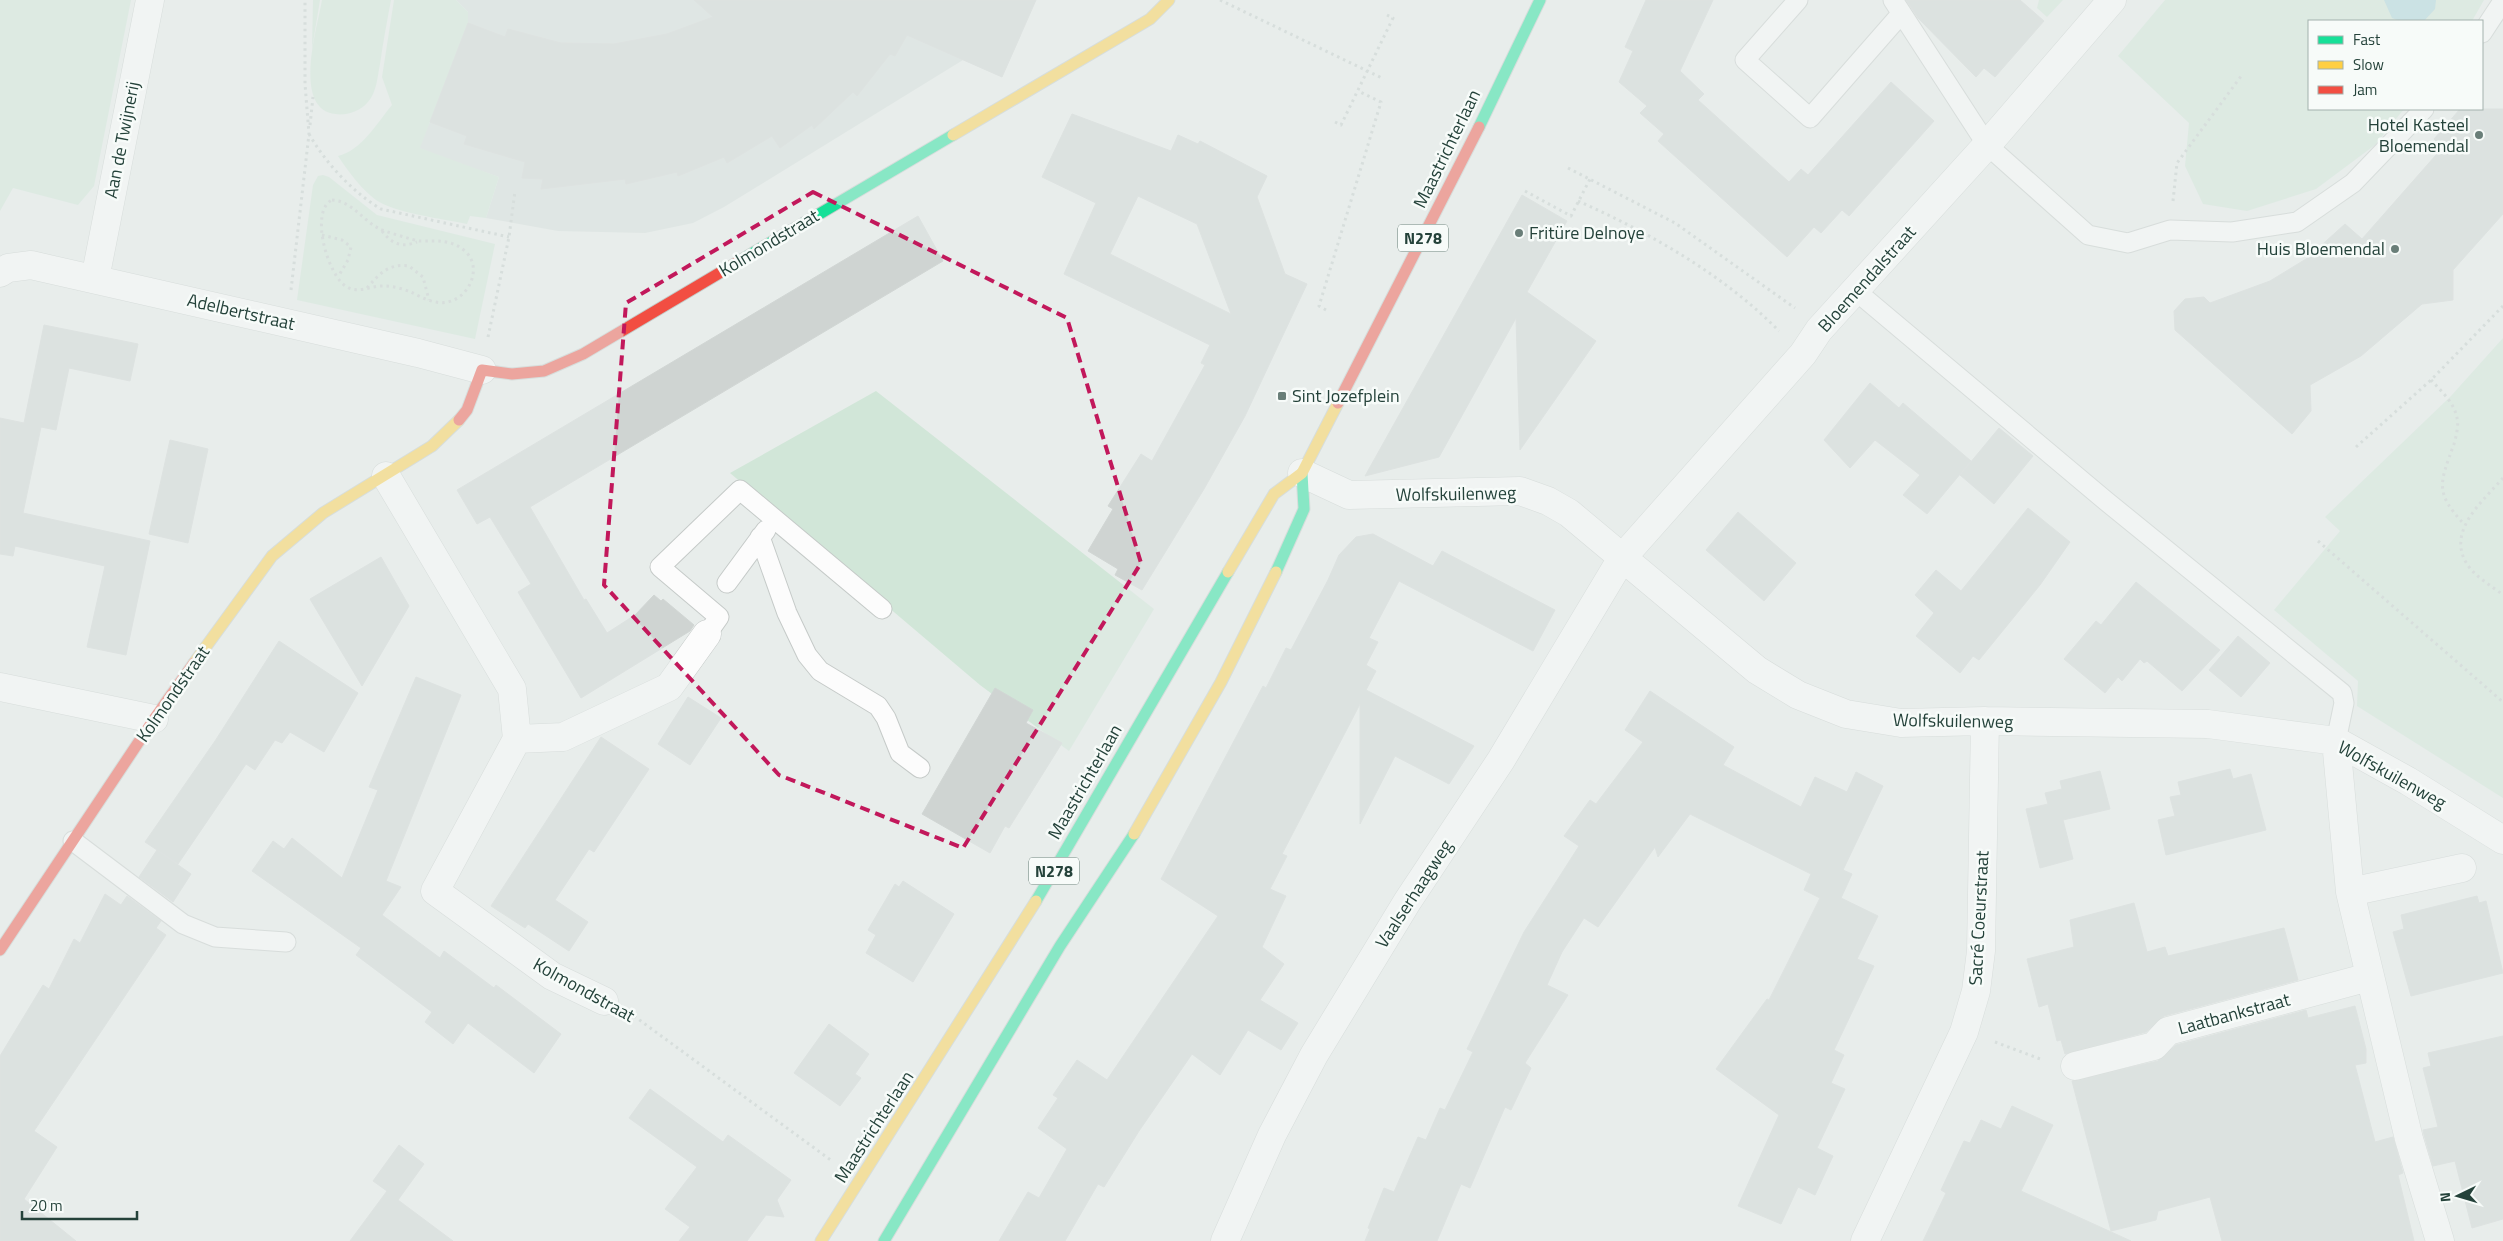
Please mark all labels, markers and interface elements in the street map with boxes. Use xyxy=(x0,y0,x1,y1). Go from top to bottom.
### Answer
legend xyxy=(2308,20,2483,110)
text: Fast xyxy=(2353,28,2381,51)
text: Slow xyxy=(2353,53,2384,76)
text: Jam xyxy=(2353,78,2377,101)
street label: Aan de Twijnerij xyxy=(97,79,146,201)
street label: Maastrichterlaan xyxy=(1406,85,1487,213)
place label: Hotel Kasteel Bloemendal xyxy=(2368,111,2469,159)
marker: Hotel Kasteel Bloemendal xyxy=(2473,129,2485,141)
street label: Kolmondstraat xyxy=(714,202,825,283)
place label: Fritüre Delnoye xyxy=(1529,219,1645,246)
street label: Bloemendalstraat xyxy=(1811,219,1922,338)
road number: N278 xyxy=(1398,224,1448,252)
marker: Fritüre Delnoye xyxy=(1513,227,1525,239)
place label: Huis Bloemendal xyxy=(2257,235,2385,262)
marker: Huis Bloemendal xyxy=(2389,243,2401,255)
street label: Adelbertstraat xyxy=(185,286,298,337)
place label: Sint Jozefplein xyxy=(1292,382,1400,409)
marker: Sint Jozefplein xyxy=(1276,390,1288,402)
street label: Wolfskuilenweg xyxy=(1396,479,1516,508)
street label: Kolmondstraat xyxy=(129,639,216,748)
street label: Wolfskuilenweg xyxy=(1893,706,2013,735)
street label: Maastrichterlaan xyxy=(1041,719,1129,844)
street label: Wolfskuilenweg xyxy=(2333,734,2451,816)
street label: Vaalserhaagweg xyxy=(1368,834,1459,953)
street label: Sacré Coeurstraat xyxy=(1961,849,1996,986)
road number: N278 xyxy=(1029,858,1079,884)
street label: Kolmondstraat xyxy=(528,950,641,1029)
street label: Laatbankstraat xyxy=(2175,985,2294,1041)
street label: Maastrichterlaan xyxy=(827,1065,920,1188)
north arrow xyxy=(2433,1171,2483,1221)
scale bar xyxy=(22,1188,138,1220)
text: N xyxy=(2434,1191,2455,1203)
text: 20 m xyxy=(30,1194,63,1217)

